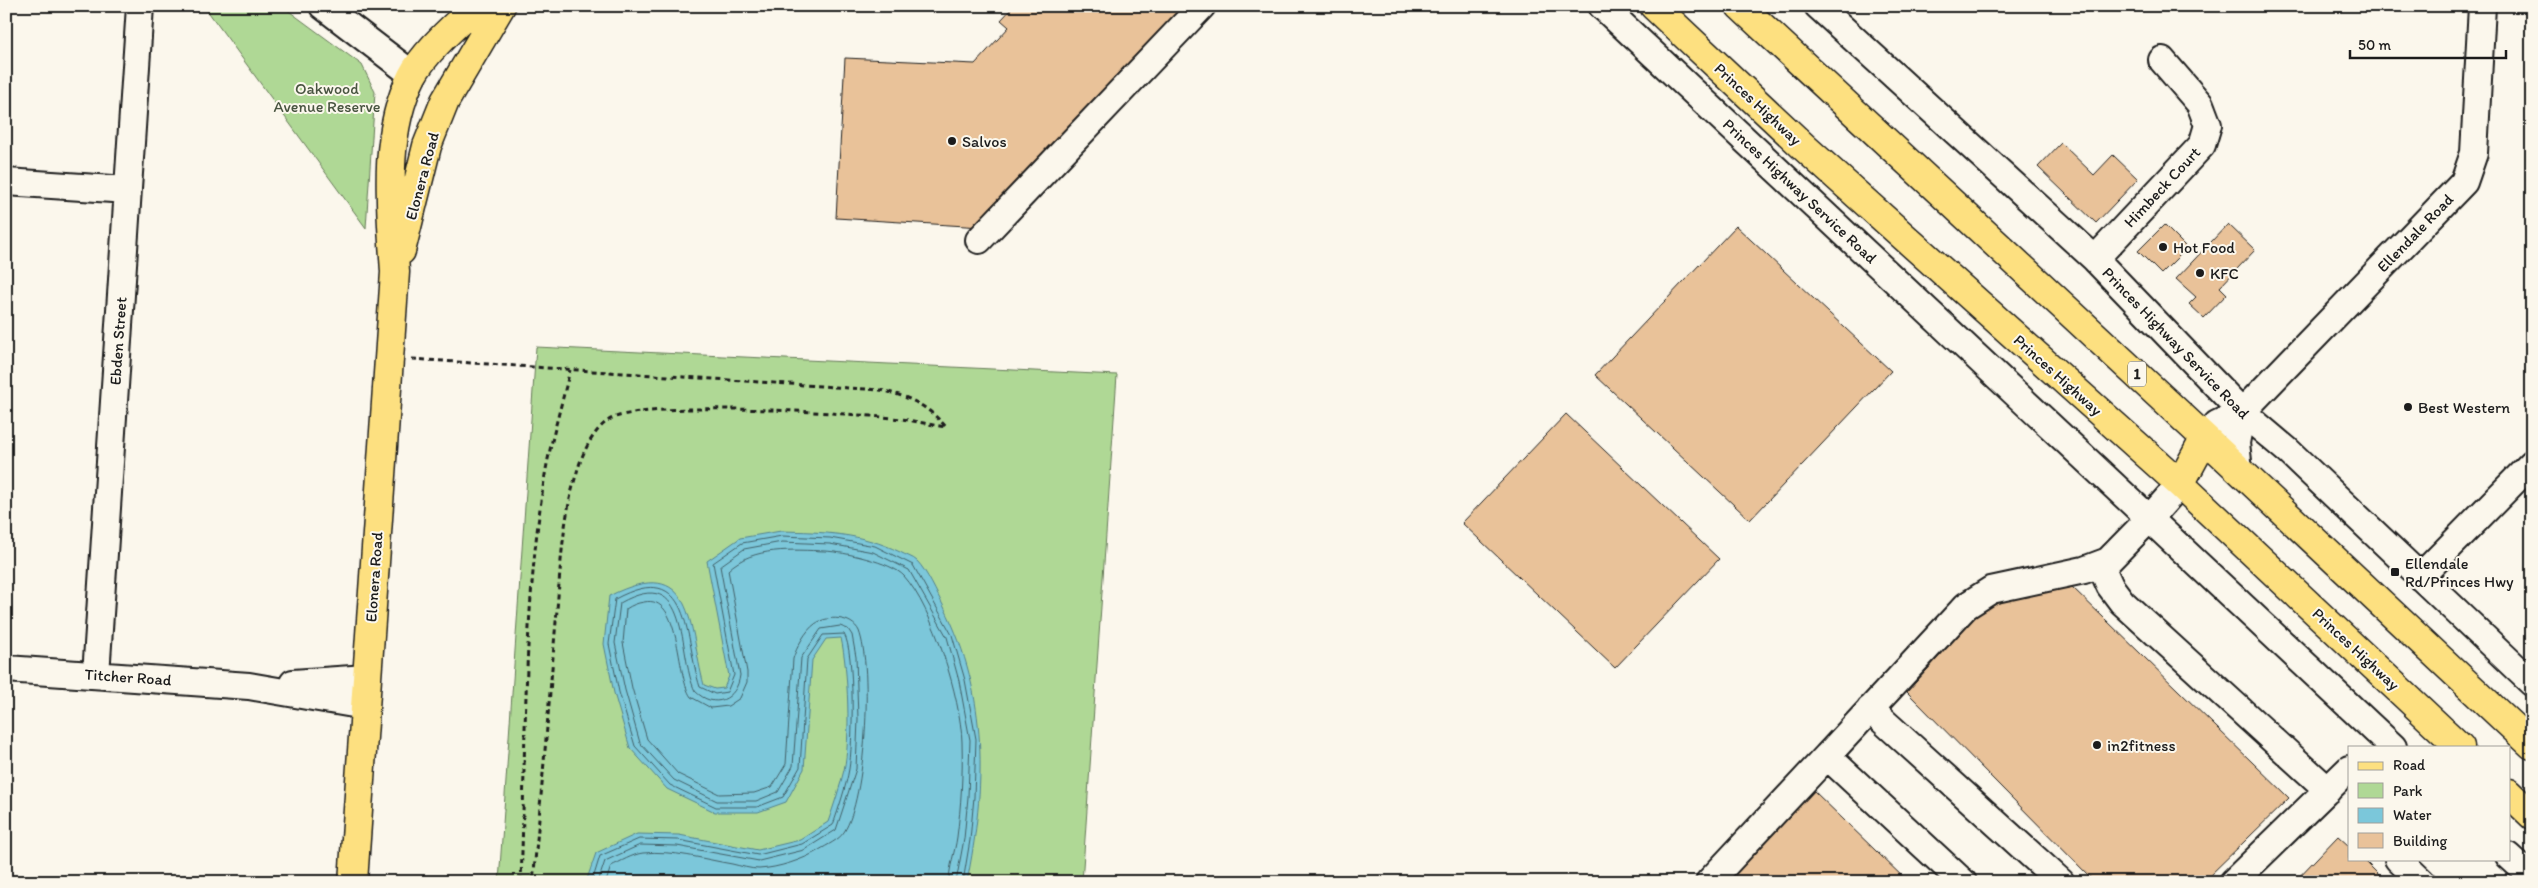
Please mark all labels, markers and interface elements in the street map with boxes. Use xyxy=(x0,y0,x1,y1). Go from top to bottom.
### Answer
scale bar xyxy=(2350,28,2507,60)
text: 50 m xyxy=(2358,36,2391,54)
street label: Princes Highway xyxy=(1710,59,1806,150)
park label: Oakwood Avenue Reserve xyxy=(273,79,381,116)
street label: Princes Highway Service Road xyxy=(1719,115,1881,268)
street label: Elonera Road xyxy=(401,130,443,222)
place label: Salvos xyxy=(962,132,1007,151)
marker: Salvos xyxy=(946,135,958,147)
street label: Himbeck Court xyxy=(2120,143,2204,231)
street label: Ellendale Road xyxy=(2373,190,2457,276)
place label: Hot Food xyxy=(2173,238,2235,257)
marker: Hot Food xyxy=(2157,241,2169,253)
street label: Princes Highway Service Road xyxy=(2098,263,2254,423)
place label: KFC xyxy=(2210,264,2239,283)
marker: KFC xyxy=(2194,267,2206,279)
street label: Ebden Street xyxy=(105,296,131,386)
street label: Princes Highway xyxy=(2010,330,2106,420)
road number: 1 xyxy=(2128,362,2146,386)
place label: Best Western xyxy=(2418,398,2510,417)
marker: Best Western xyxy=(2402,401,2414,413)
street label: Elonera Road xyxy=(361,531,387,623)
place label: Ellendale Rd/Princes Hwy xyxy=(2405,554,2514,591)
marker: Ellendale Rd/Princes Hwy xyxy=(2389,566,2401,578)
street label: Princes Highway xyxy=(2308,604,2404,695)
street label: Titcher Road xyxy=(84,664,173,690)
place label: in2fitness xyxy=(2107,736,2176,755)
marker: in2fitness xyxy=(2091,739,2103,751)
legend xyxy=(2348,746,2510,860)
text: Road xyxy=(2393,756,2426,774)
text: Park xyxy=(2393,782,2423,800)
text: Water xyxy=(2393,806,2432,824)
text: Building xyxy=(2393,832,2447,850)

